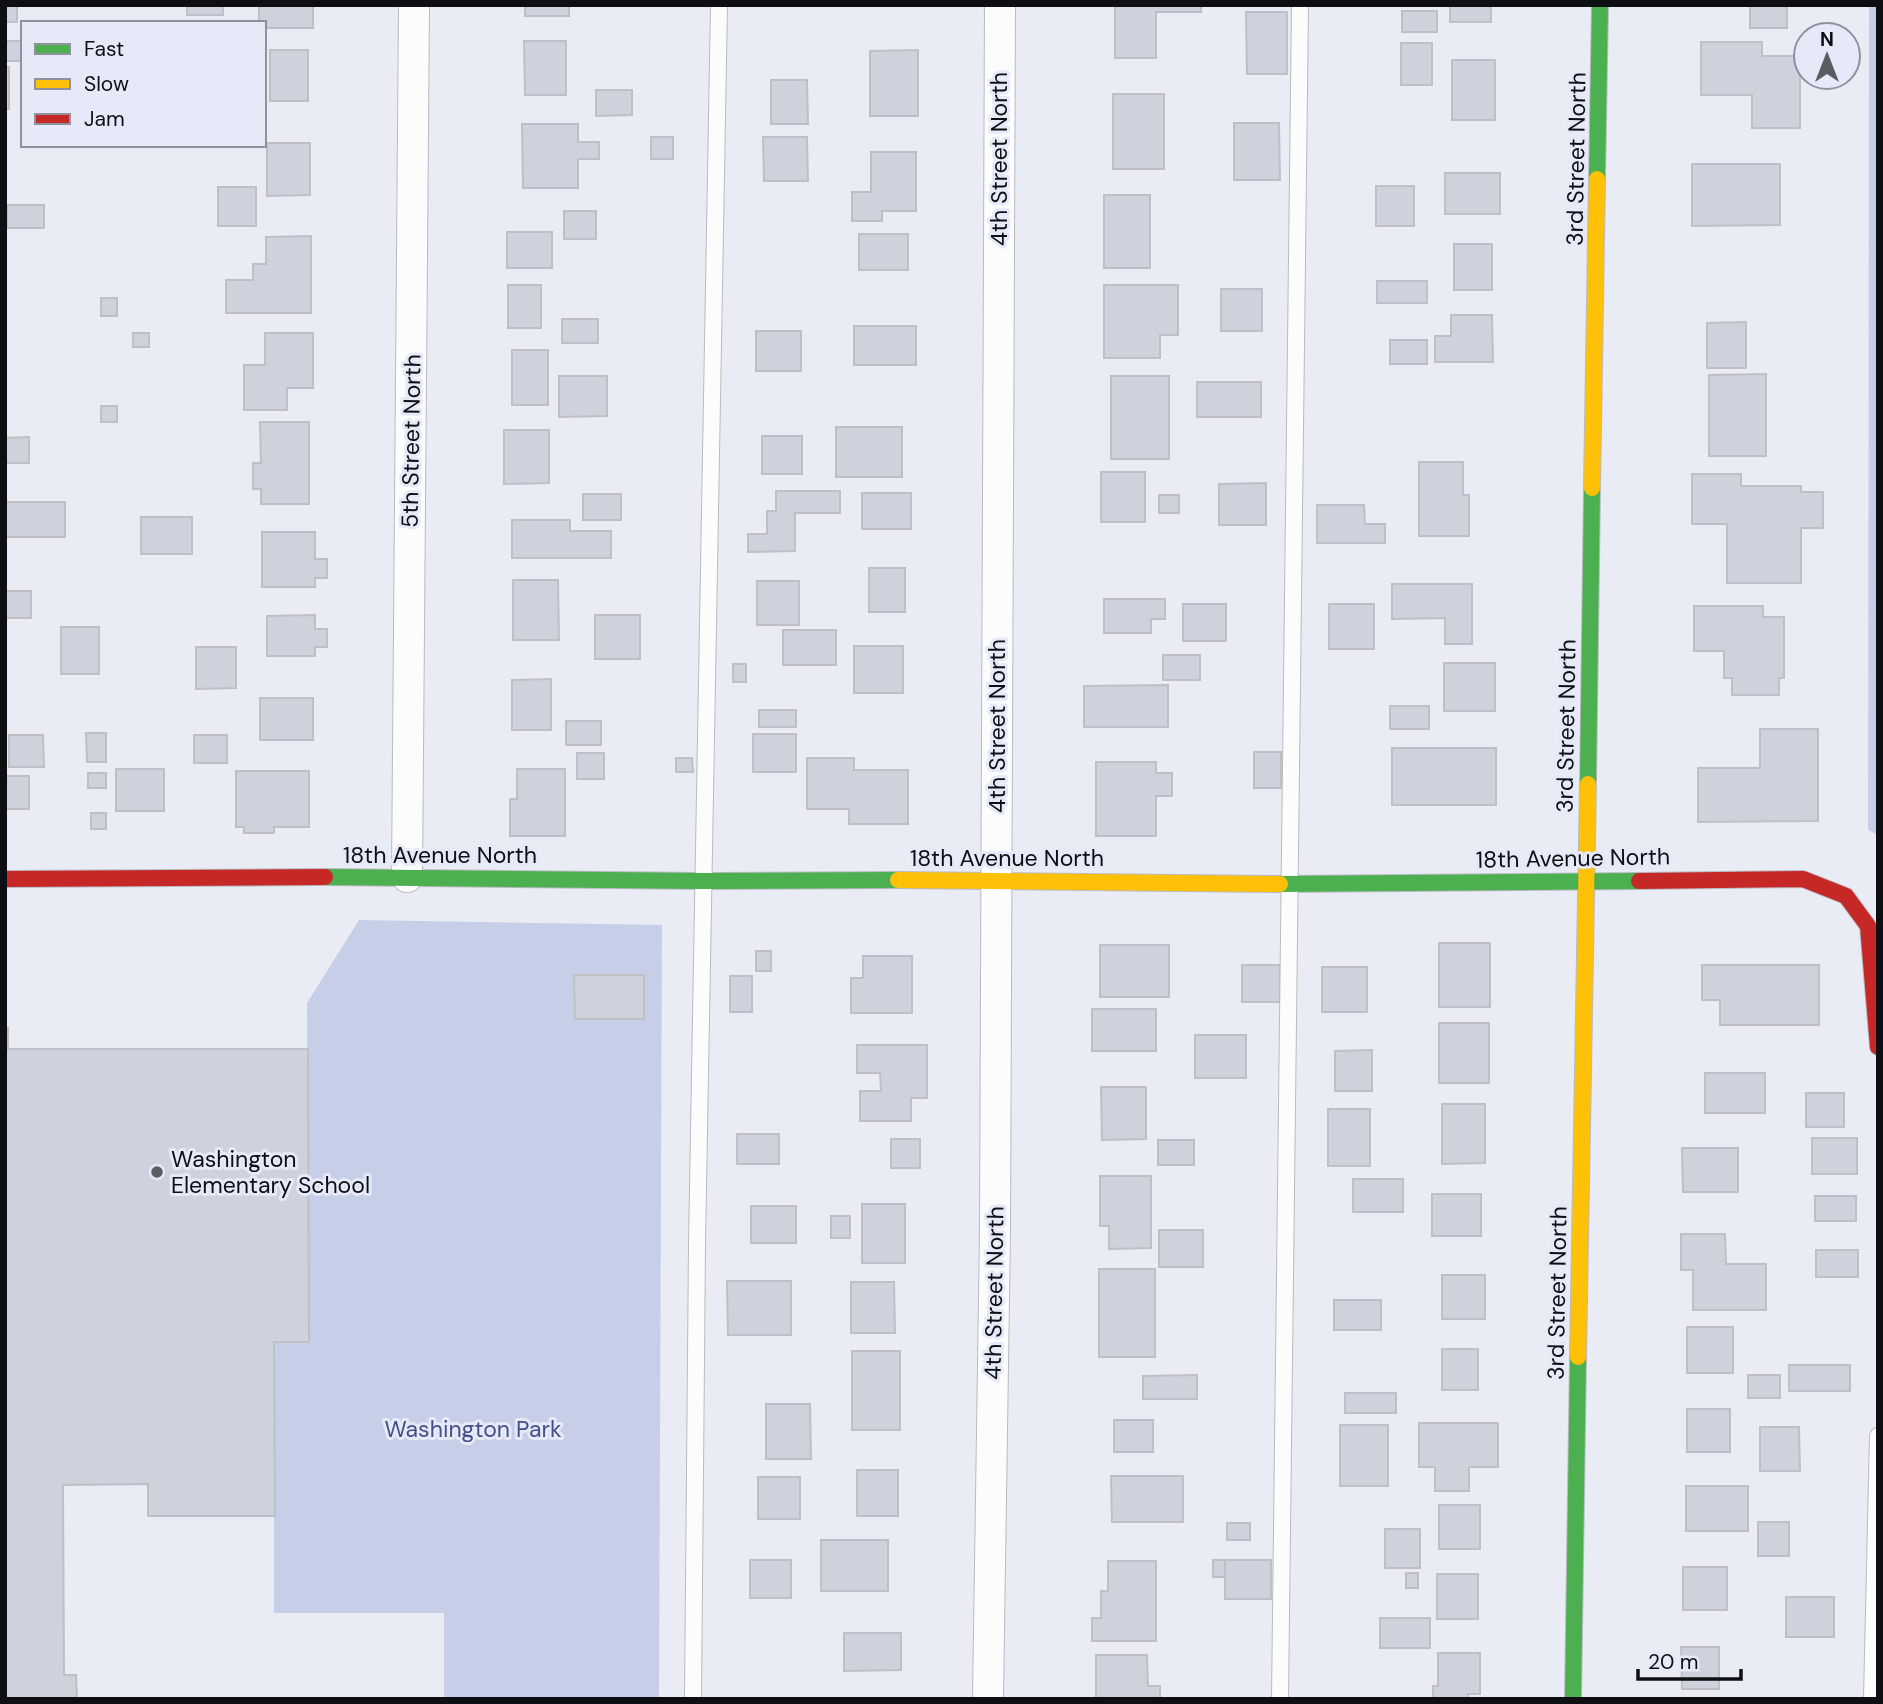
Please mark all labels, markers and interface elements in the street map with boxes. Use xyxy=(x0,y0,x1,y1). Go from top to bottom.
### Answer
legend xyxy=(21,21,266,147)
north arrow xyxy=(1792,21,1862,91)
text: N xyxy=(1820,27,1834,52)
text: Fast xyxy=(84,35,124,63)
text: Slow xyxy=(84,70,129,98)
street label: 4th Street North xyxy=(984,72,1014,246)
street label: 3rd Street North xyxy=(1559,72,1593,246)
text: Jam xyxy=(84,105,125,133)
street label: 5th Street North xyxy=(394,354,428,528)
street label: 4th Street North xyxy=(982,639,1012,813)
street label: 3rd Street North xyxy=(1549,639,1583,813)
street label: 18th Avenue North xyxy=(343,840,537,870)
street label: 18th Avenue North xyxy=(1476,841,1670,875)
street label: 18th Avenue North xyxy=(910,843,1104,873)
place label: Washington Elementary School xyxy=(171,1144,370,1200)
marker: Washington Elementary School xyxy=(149,1164,165,1180)
street label: 4th Street North xyxy=(977,1206,1011,1380)
street label: 3rd Street North xyxy=(1540,1206,1574,1380)
park label: Washington Park xyxy=(384,1414,562,1444)
scale bar xyxy=(1638,1638,1741,1682)
text: 20 m xyxy=(1648,1648,1699,1676)

